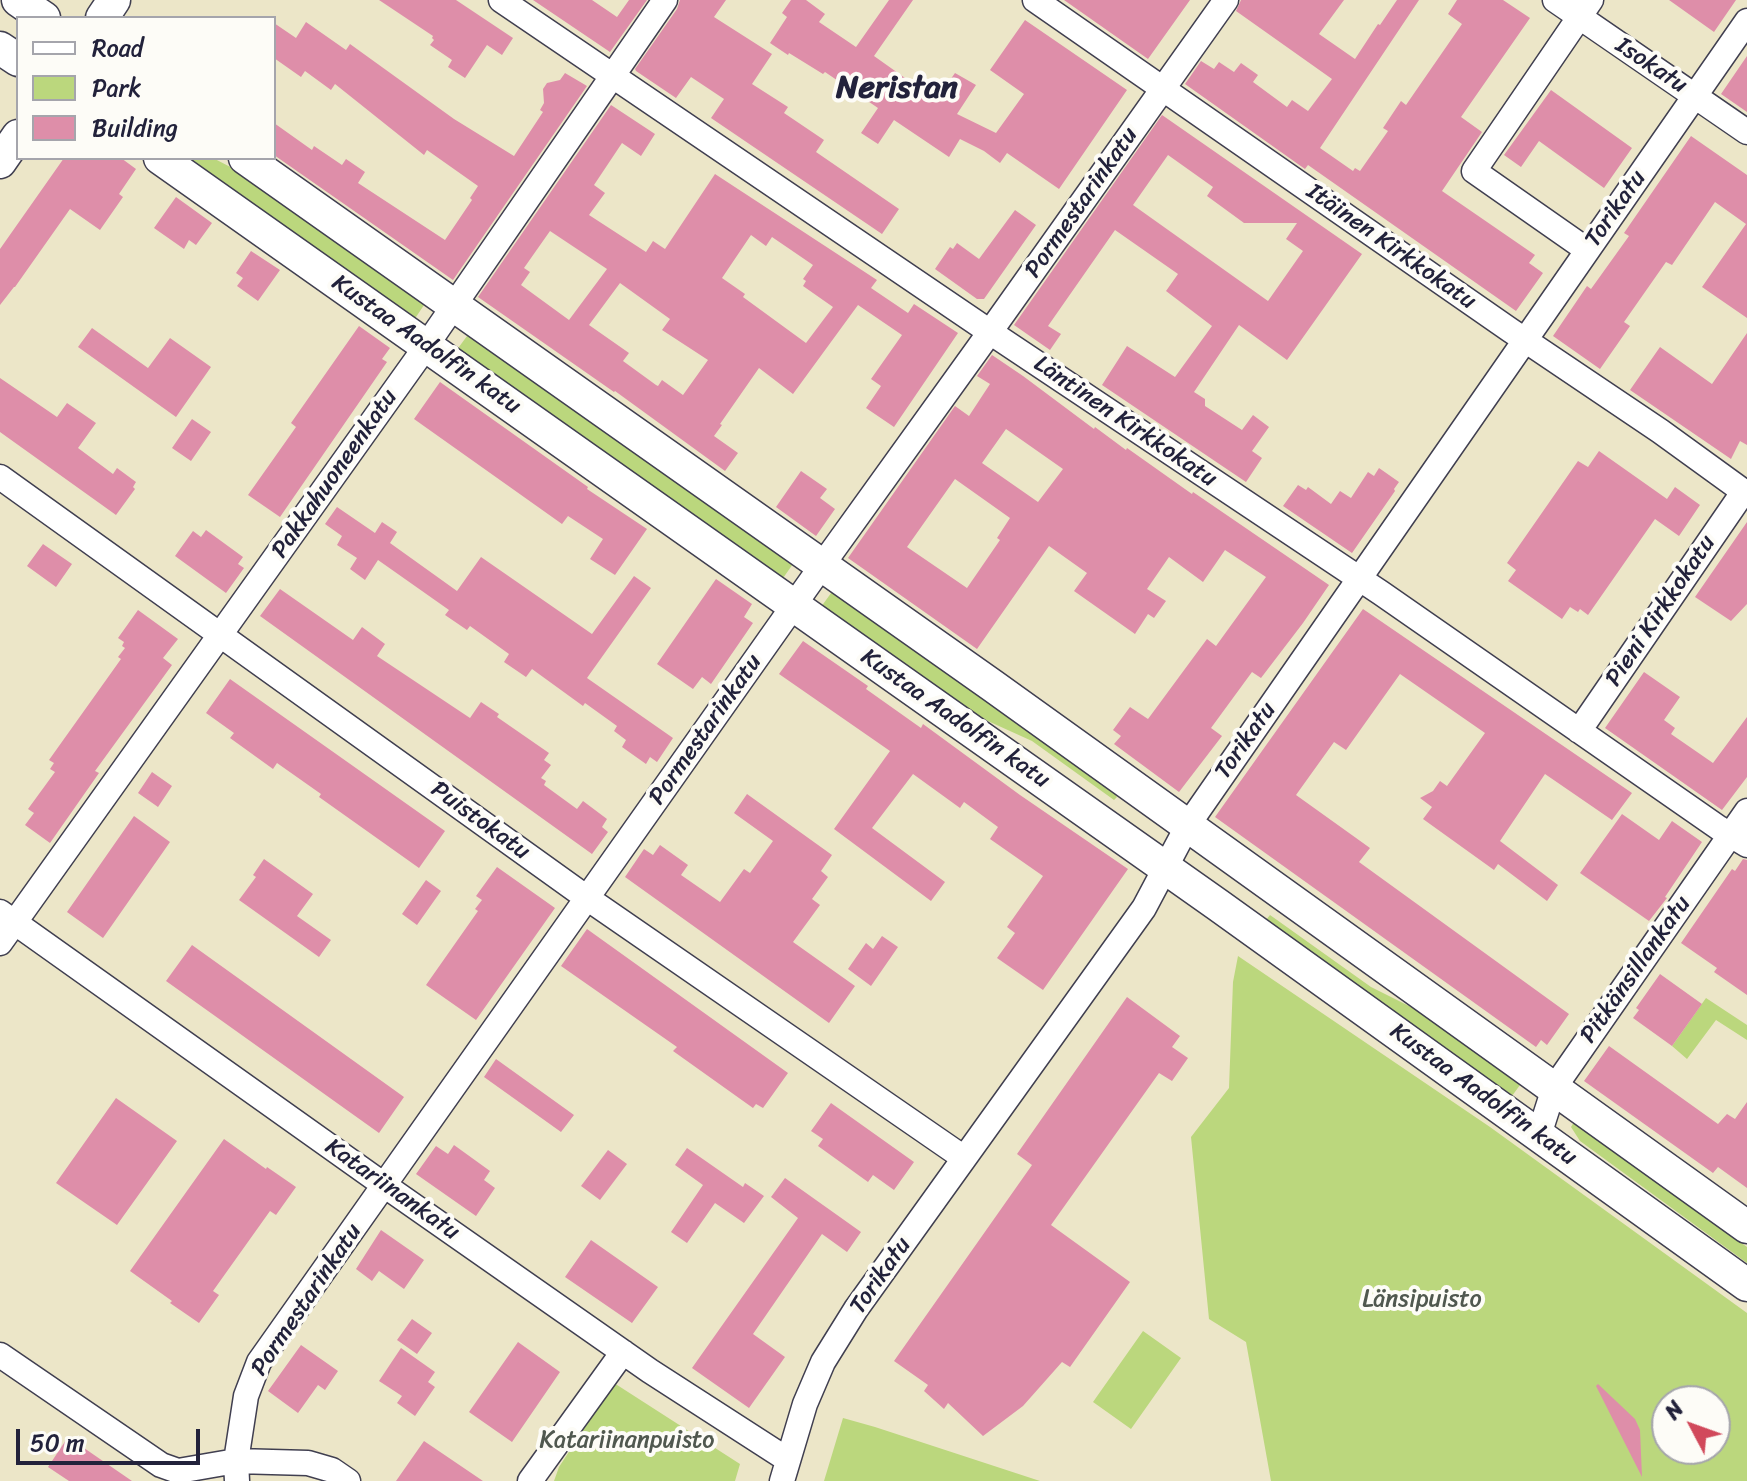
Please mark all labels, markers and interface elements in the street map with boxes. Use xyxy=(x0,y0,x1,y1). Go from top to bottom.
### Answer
legend xyxy=(16,16,276,160)
text: Road xyxy=(92,27,143,69)
street label: Isokatu xyxy=(1610,32,1692,100)
text: Park xyxy=(92,67,141,109)
district label: Neristan xyxy=(836,70,958,108)
text: Building xyxy=(92,107,178,149)
street label: Pormestarinkatu xyxy=(1019,122,1145,284)
street label: Torikatu xyxy=(1579,165,1653,253)
street label: Itäinen Kirkkokatu xyxy=(1301,178,1481,316)
street label: Kustaa Aadolfin katu xyxy=(326,269,526,421)
street label: Läntinen Kirkkokatu xyxy=(1028,350,1222,494)
street label: Pakkahuoneenkatu xyxy=(266,384,404,564)
street label: Pieni Kirkkokatu xyxy=(1600,530,1722,692)
street label: Kustaa Aadolfin katu xyxy=(855,643,1055,795)
street label: Pormestarinkatu xyxy=(643,649,769,811)
street label: Torikatu xyxy=(1209,697,1283,785)
street label: Puistokatu xyxy=(425,775,535,867)
street label: Pitkänsillankatu xyxy=(1575,891,1697,1049)
street label: Kustaa Aadolfin katu xyxy=(1384,1018,1582,1172)
street label: Katariinankatu xyxy=(319,1133,465,1247)
street label: Pormestarinkatu xyxy=(245,1218,369,1382)
street label: Torikatu xyxy=(844,1232,918,1320)
park label: Länsipuisto xyxy=(1362,1286,1482,1314)
north arrow xyxy=(1651,1385,1731,1465)
text: N xyxy=(1654,1392,1694,1429)
scale bar xyxy=(20,1413,204,1463)
text: 50 m xyxy=(30,1422,85,1464)
park label: Katariinanpuisto xyxy=(540,1427,714,1455)

